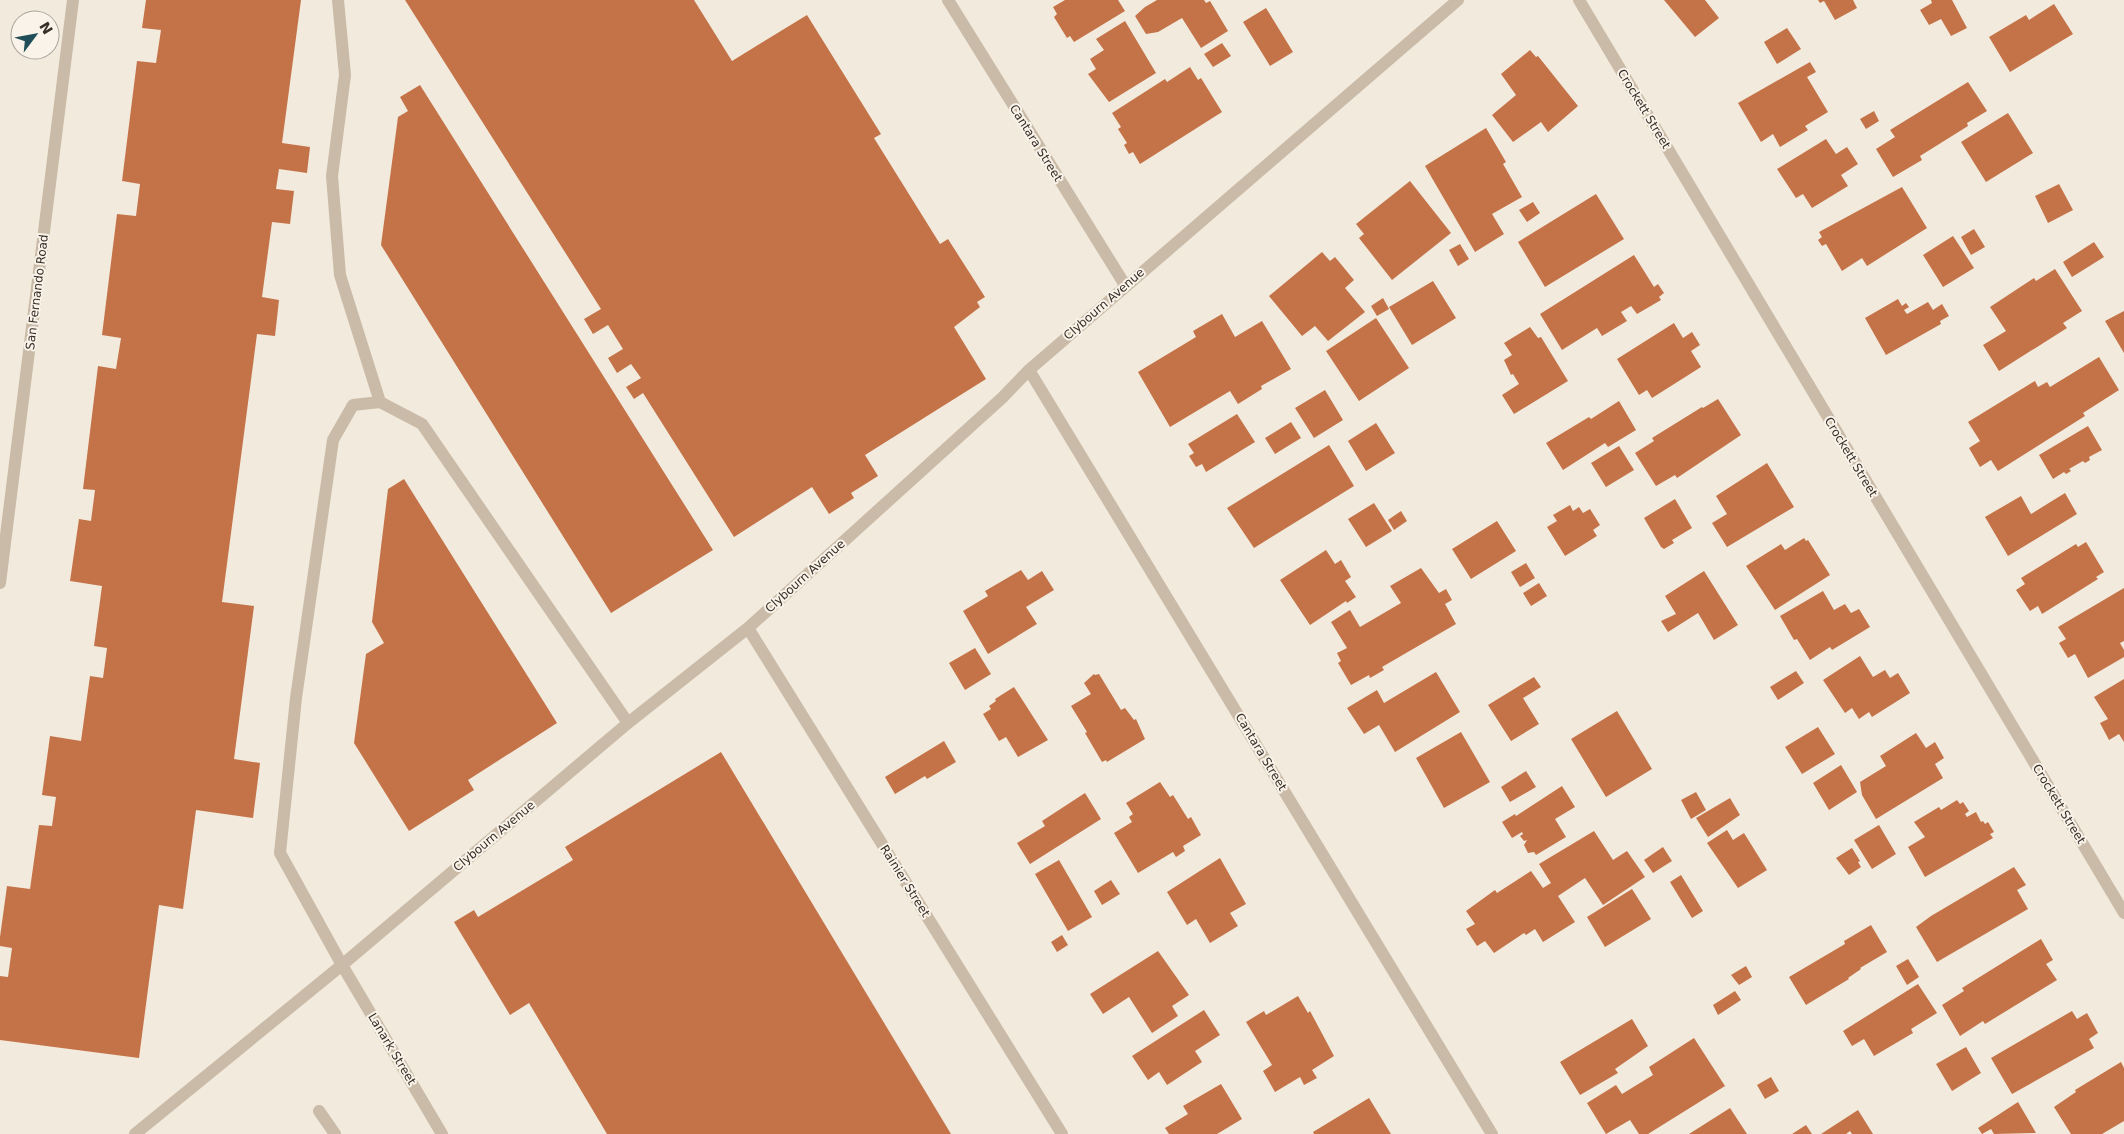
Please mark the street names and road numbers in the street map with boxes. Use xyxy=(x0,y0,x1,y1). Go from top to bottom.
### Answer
street label: Crockett Street xyxy=(1615,67,1673,152)
street label: Cantara Street xyxy=(1007,102,1065,184)
street label: San Fernando Road xyxy=(23,233,51,351)
street label: Clybourn Avenue xyxy=(1061,265,1147,343)
street label: Crockett Street xyxy=(1822,415,1880,500)
street label: Clybourn Avenue xyxy=(762,537,848,615)
street label: Cantara Street xyxy=(1232,711,1290,794)
street label: Crockett Street xyxy=(2030,762,2088,847)
street label: Clybourn Avenue xyxy=(450,798,538,874)
street label: Rainier Street xyxy=(877,842,933,920)
street label: Lanark Street xyxy=(365,1011,419,1088)

